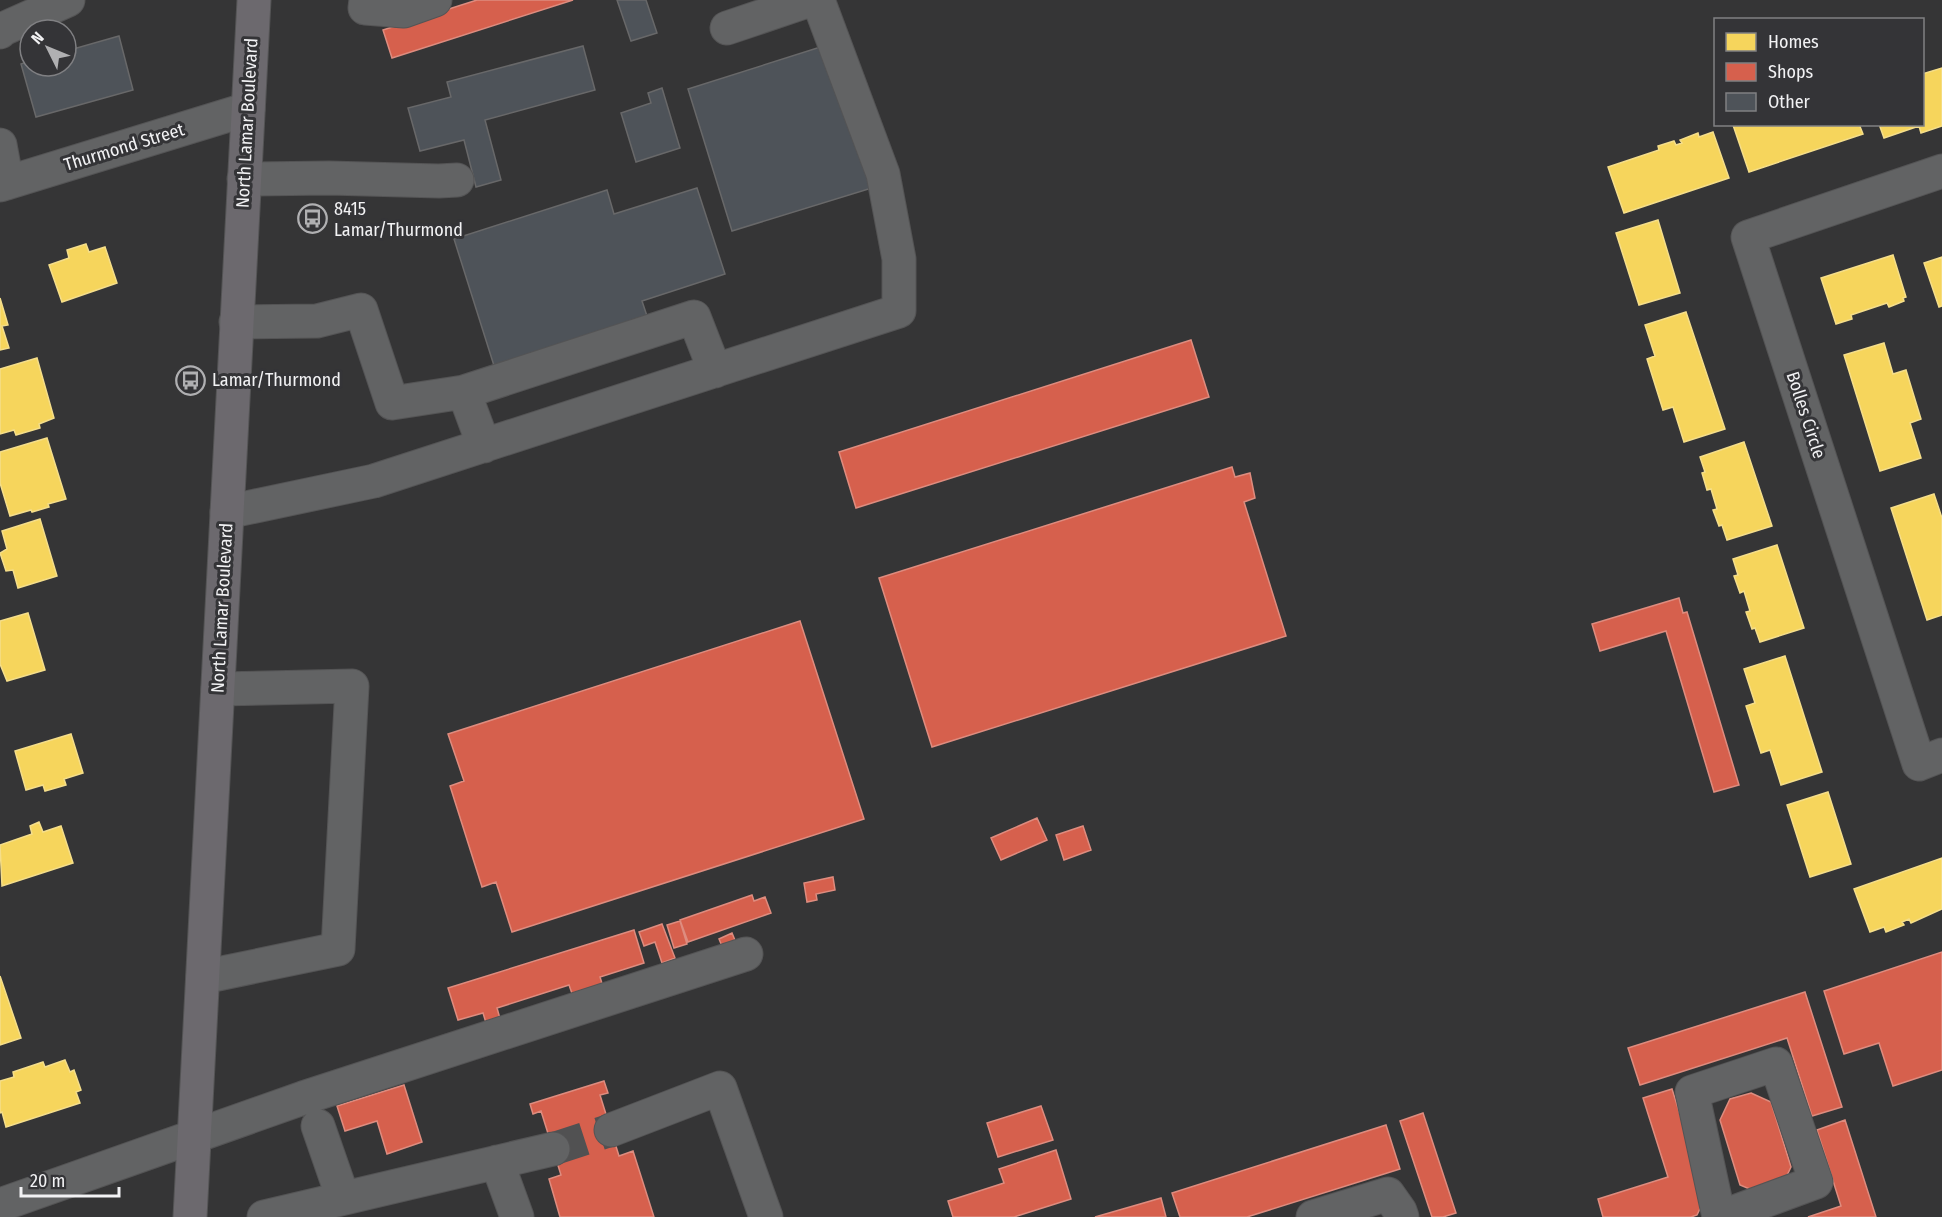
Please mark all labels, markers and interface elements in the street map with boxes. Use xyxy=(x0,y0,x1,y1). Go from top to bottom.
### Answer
north arrow xyxy=(18,18,78,78)
legend xyxy=(1714,18,1924,126)
text: N xyxy=(27,28,48,48)
text: Homes xyxy=(1768,31,1819,53)
street label: North Lamar Boulevard xyxy=(232,37,262,209)
text: Shops xyxy=(1768,61,1813,83)
text: Other xyxy=(1768,91,1811,113)
street label: Thurmond Street xyxy=(61,118,187,176)
place label: 8415 Lamar/Thurmond xyxy=(334,198,463,241)
bus stop icon: 8415 Lamar/Thurmond xyxy=(297,203,329,235)
bus stop icon: Lamar/Thurmond xyxy=(175,364,207,396)
place label: Lamar/Thurmond xyxy=(212,369,341,391)
street label: Bolles Circle xyxy=(1782,369,1830,461)
street label: North Lamar Boulevard xyxy=(207,522,237,694)
scale bar xyxy=(21,1160,118,1198)
text: 20 m xyxy=(30,1170,65,1192)

